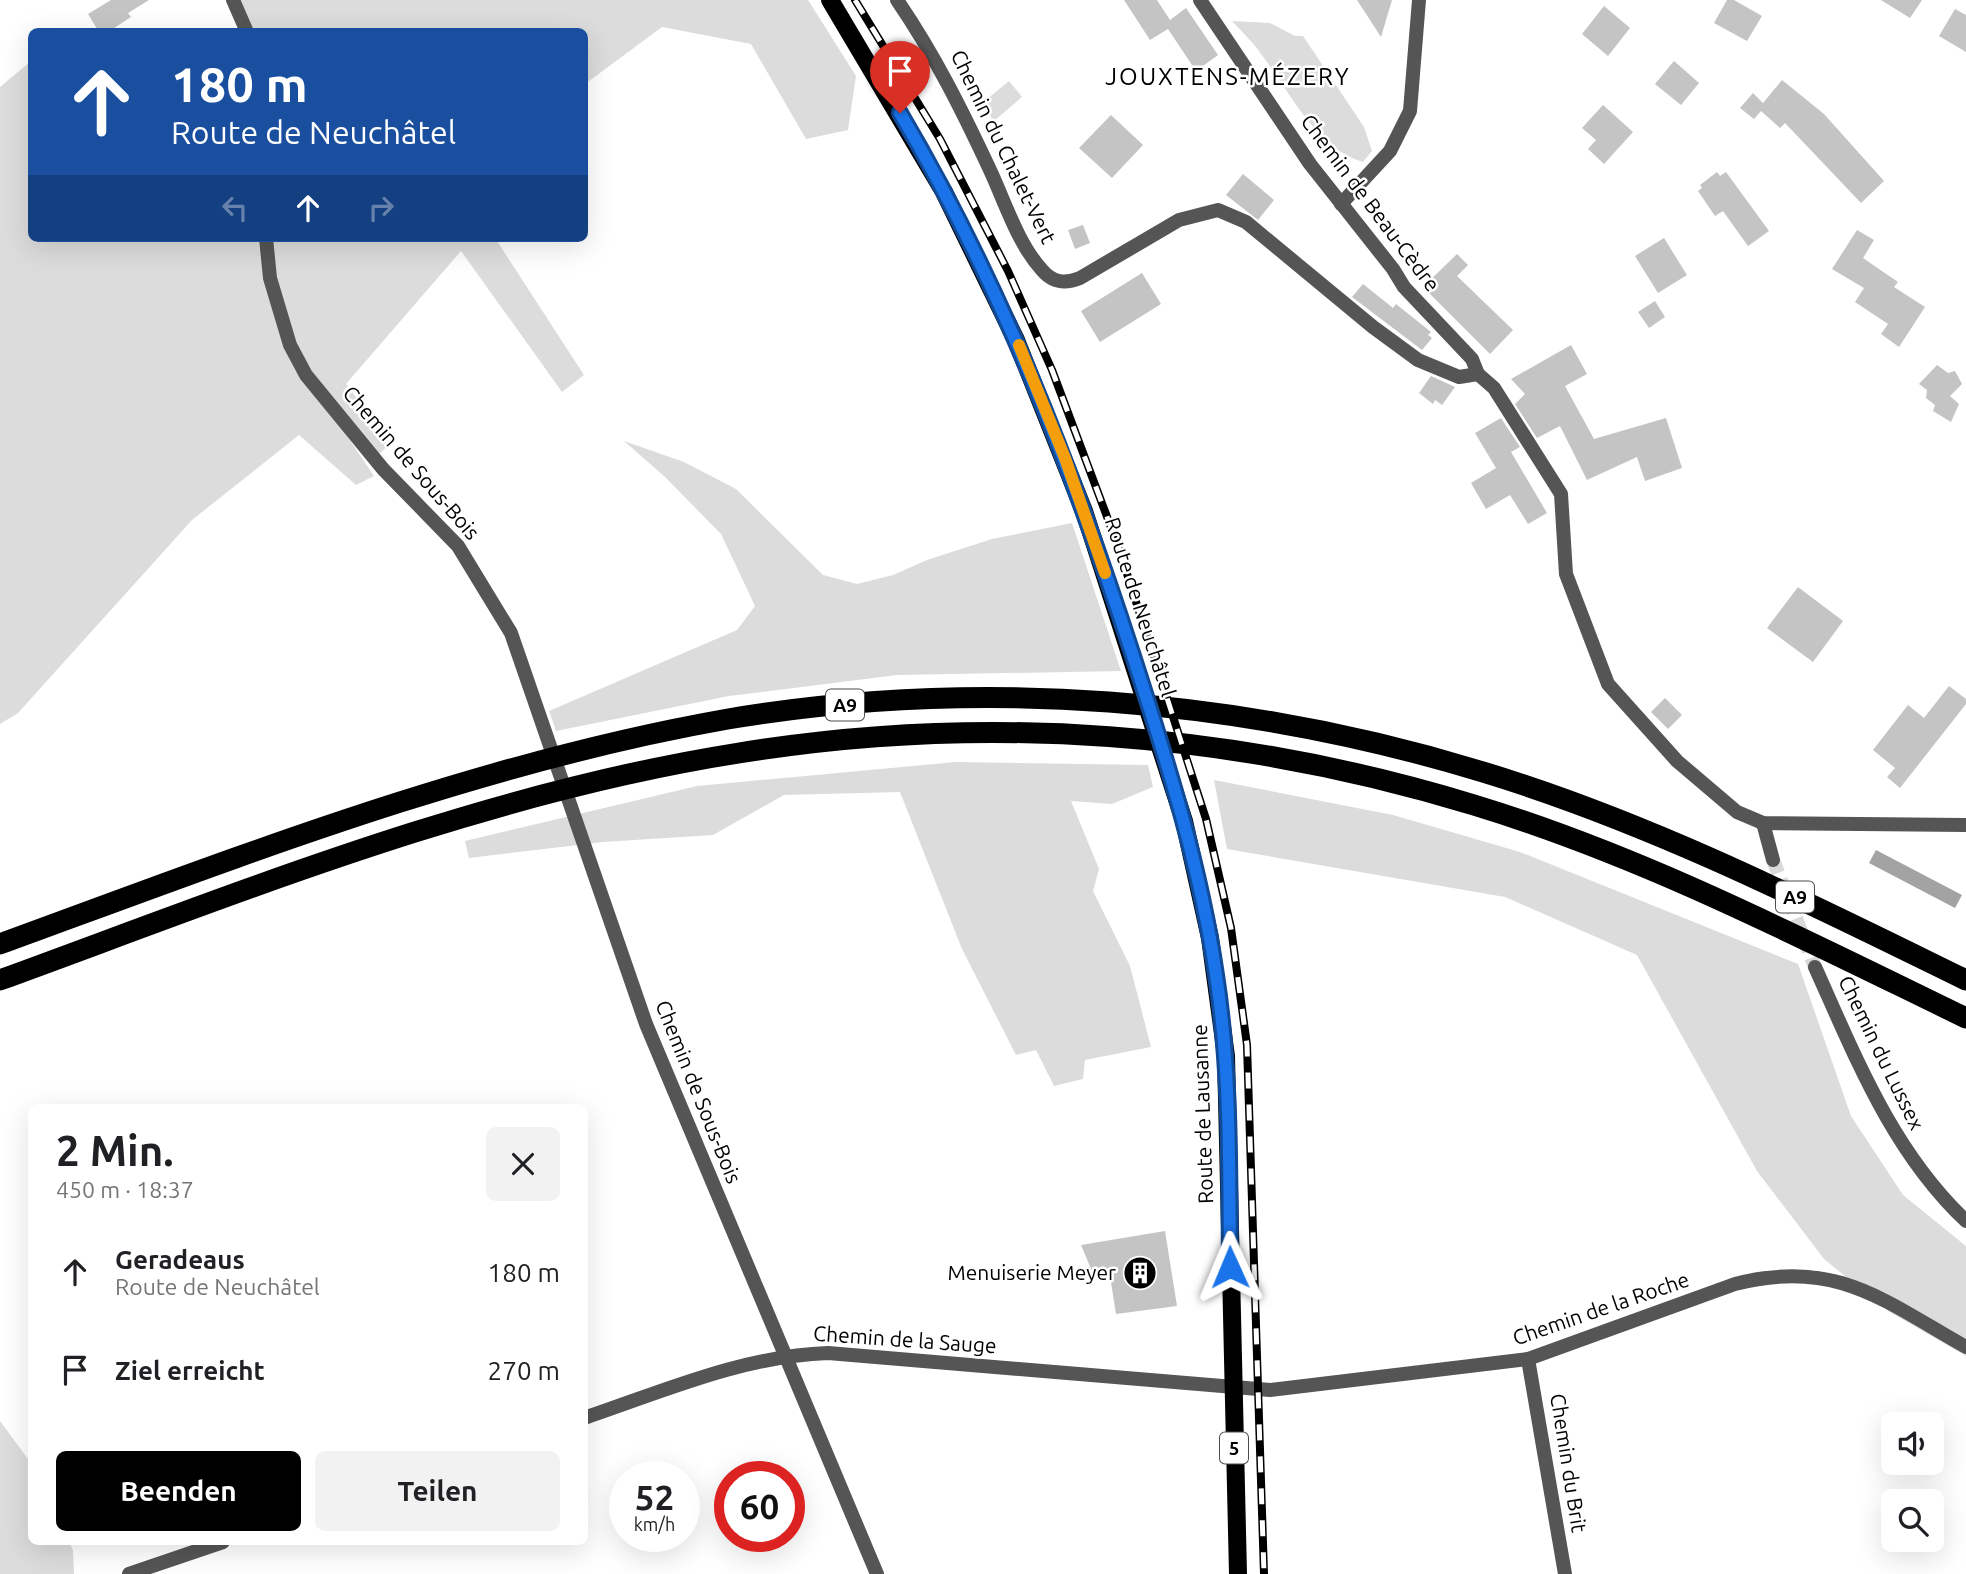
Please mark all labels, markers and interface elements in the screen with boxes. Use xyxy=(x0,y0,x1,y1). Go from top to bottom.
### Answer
pin xyxy=(870,41,930,113)
street label: Chemin du Chalet-Vert xyxy=(947,46,1061,247)
icon: arrive xyxy=(881,52,919,90)
icon: ahead xyxy=(56,56,147,147)
text: 180 m xyxy=(171,56,308,111)
district label: JOUXTENS-MÉZERY xyxy=(1105,62,1351,90)
street label: Chemin de Beau-Cèdre xyxy=(1296,109,1445,296)
text: Route de Neuchâtel xyxy=(171,114,456,150)
icon: left xyxy=(216,189,254,227)
icon: ahead xyxy=(289,189,327,227)
icon: right xyxy=(362,189,400,227)
street label: Chemin de Sous-Bois xyxy=(339,381,485,544)
street label: Route de Neuchâtel xyxy=(1101,514,1181,699)
road number: A9 xyxy=(826,690,864,720)
road number: A9 xyxy=(1776,882,1814,912)
street label: Chemin du Lussex xyxy=(1834,972,1930,1134)
street label: Chemin de Sous-Bois xyxy=(651,997,747,1187)
street label: Route de Lausanne xyxy=(1187,1024,1217,1204)
text: 2 Min. xyxy=(56,1127,174,1174)
button: close xyxy=(486,1127,560,1201)
text: 450 m · 18:37 xyxy=(56,1177,194,1202)
position arrow xyxy=(1193,1230,1267,1304)
text: Geradeaus xyxy=(115,1245,245,1274)
icon: ahead xyxy=(56,1253,94,1291)
building icon: Menuiserie Meyer xyxy=(1121,1254,1159,1292)
text: 180 m xyxy=(488,1258,560,1287)
place label: Menuiserie Meyer xyxy=(947,1260,1116,1284)
street label: Chemin de la Roche xyxy=(1509,1267,1692,1350)
text: Route de Neuchâtel xyxy=(115,1274,320,1299)
street label: Chemin de la Sauge xyxy=(813,1321,998,1357)
icon: arrive xyxy=(56,1351,94,1389)
text: Ziel erreicht xyxy=(115,1356,265,1385)
text: 270 m xyxy=(488,1356,560,1385)
street label: Chemin du Brit xyxy=(1546,1392,1592,1534)
map controls xyxy=(1881,1412,1944,1552)
button: sound xyxy=(1881,1412,1944,1475)
road number: 5 xyxy=(1220,1432,1248,1464)
button: Beenden xyxy=(56,1451,301,1531)
button: Teilen xyxy=(315,1451,560,1531)
speed limit sign: 60 xyxy=(714,1461,805,1552)
text: 52 xyxy=(635,1477,674,1517)
button: search xyxy=(1881,1489,1944,1552)
text: km/h xyxy=(634,1514,675,1534)

